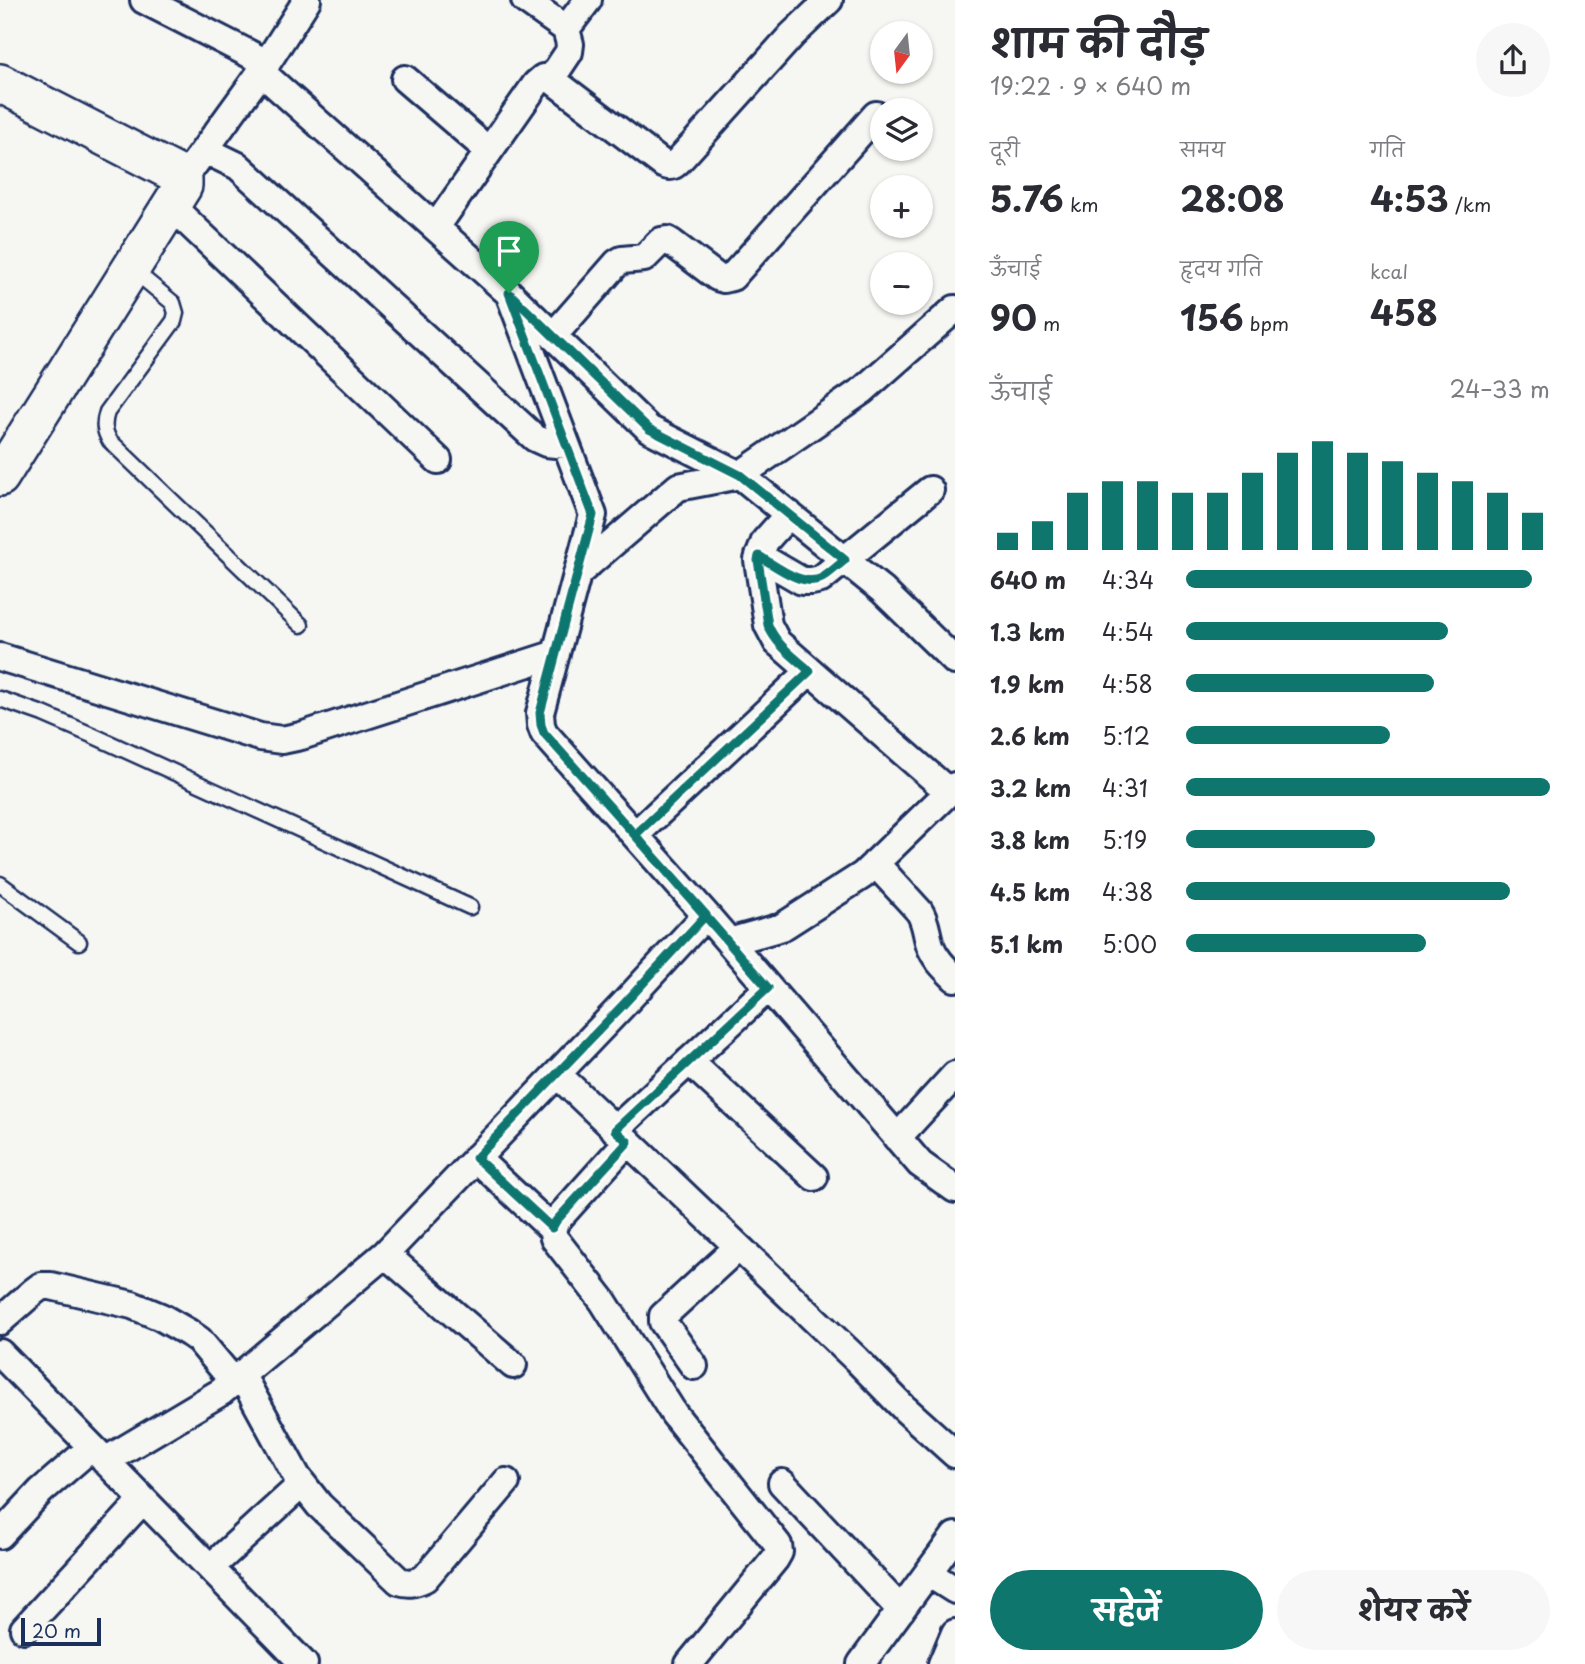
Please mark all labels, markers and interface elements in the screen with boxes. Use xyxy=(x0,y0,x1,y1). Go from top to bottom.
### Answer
text: शाम की दौड़ xyxy=(990,13,1207,70)
north arrow xyxy=(870,21,933,84)
map controls xyxy=(870,21,933,315)
button: share xyxy=(1476,23,1550,97)
text: 19:22 · 9 × 640 m xyxy=(990,68,1191,103)
button: layers xyxy=(870,98,933,161)
text: दूरी xyxy=(990,135,1020,163)
text: समय xyxy=(1180,135,1225,163)
text: गति xyxy=(1370,135,1405,163)
text: 5.76 xyxy=(990,171,1064,224)
text: 28:08 xyxy=(1180,171,1285,224)
text: 4:53 xyxy=(1370,171,1449,224)
button: + xyxy=(870,175,933,238)
text: km xyxy=(1064,190,1099,218)
text: /km xyxy=(1449,190,1491,218)
pin xyxy=(479,221,539,293)
icon: arrive xyxy=(490,232,528,270)
button: − xyxy=(870,252,933,315)
text: ऊँचाई xyxy=(990,254,1041,282)
text: हृदय गति xyxy=(1180,254,1262,282)
text: kcal xyxy=(1370,257,1408,285)
text: 458 xyxy=(1370,285,1438,338)
text: 90 xyxy=(990,290,1037,343)
text: 156 xyxy=(1180,290,1244,343)
text: m xyxy=(1037,309,1060,337)
text: bpm xyxy=(1244,309,1289,337)
text: 24–33 m xyxy=(1449,371,1550,406)
text: ऊँचाई xyxy=(990,373,1052,408)
text: 640 m xyxy=(990,562,1066,597)
text: 4:34 xyxy=(1102,562,1154,597)
text: 1.3 km xyxy=(990,614,1065,649)
text: 4:54 xyxy=(1102,614,1154,649)
text: 1.9 km xyxy=(990,666,1064,701)
text: 4:58 xyxy=(1102,666,1153,701)
text: 2.6 km xyxy=(990,718,1070,753)
text: 5:12 xyxy=(1102,718,1150,753)
text: 3.2 km xyxy=(990,770,1071,805)
text: 4:31 xyxy=(1102,770,1148,805)
text: 3.8 km xyxy=(990,822,1070,857)
text: 5:19 xyxy=(1102,822,1147,857)
text: 4.5 km xyxy=(990,874,1070,909)
text: 4:38 xyxy=(1102,874,1153,909)
text: 5.1 km xyxy=(990,926,1063,961)
text: 5:00 xyxy=(1102,926,1157,961)
button: सहेजें xyxy=(990,1570,1263,1650)
button: शेयर करें xyxy=(1277,1570,1550,1650)
scale bar xyxy=(21,1615,102,1647)
text: 20 m xyxy=(32,1616,81,1644)

